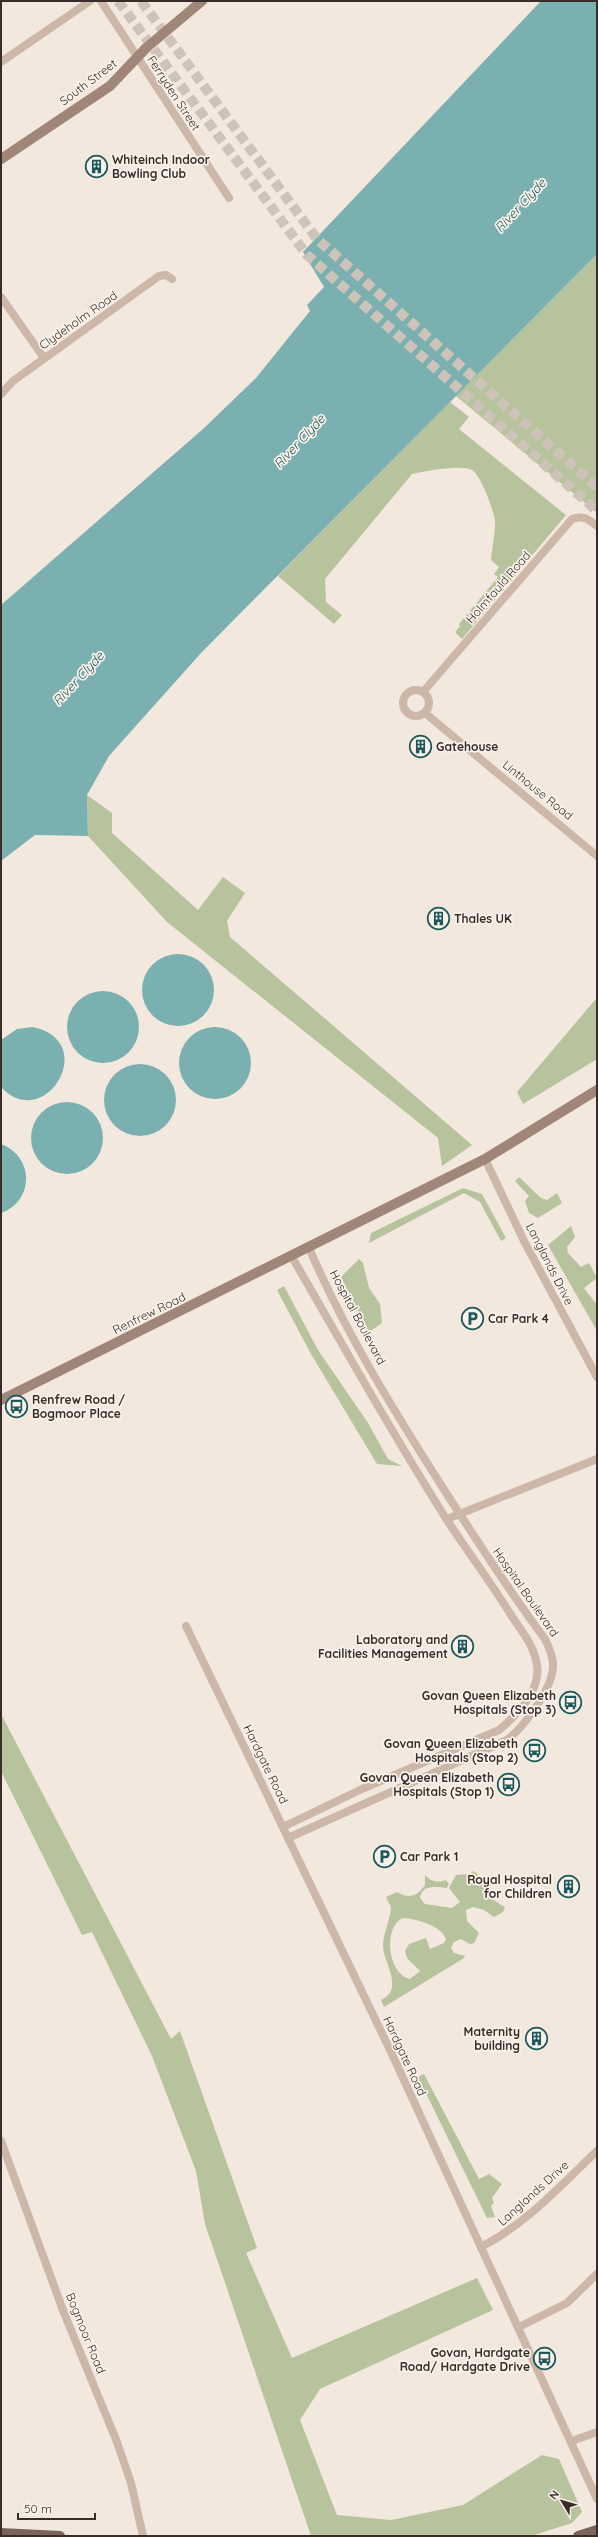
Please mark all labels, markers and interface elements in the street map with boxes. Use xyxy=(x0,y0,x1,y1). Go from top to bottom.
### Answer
street label: Ferryden Street xyxy=(144,53,204,133)
street label: South Street xyxy=(56,56,120,108)
place label: Whiteinch Indoor Bowling Club xyxy=(112,152,210,181)
building icon: Whiteinch Indoor Bowling Club xyxy=(83,153,109,179)
water label: River Clyde xyxy=(491,174,549,235)
street label: Clydeholm Road xyxy=(36,287,120,353)
water label: River Clyde xyxy=(270,410,328,471)
street label: Holmfauld Road xyxy=(463,548,533,626)
water label: River Clyde xyxy=(49,647,107,708)
building icon: Gatehouse xyxy=(407,733,433,759)
place label: Gatehouse xyxy=(436,739,498,754)
street label: Linthouse Road xyxy=(500,757,576,823)
building icon: Thales UK xyxy=(426,905,452,931)
place label: Thales UK xyxy=(454,911,512,926)
street label: Langlands Drive xyxy=(523,1220,577,1308)
street label: Hospital Boulevard xyxy=(327,1267,389,1367)
street label: Renfrew Road xyxy=(110,1289,188,1337)
parking icon: Car Park 4 xyxy=(460,1305,486,1331)
place label: Car Park 4 xyxy=(488,1311,549,1326)
place label: Renfrew Road / Bogmoor Place xyxy=(32,1392,125,1421)
bus stop icon: Renfrew Road / Bogmoor Place xyxy=(4,1393,30,1419)
street label: Hospital Boulevard xyxy=(490,1545,562,1639)
place label: Laboratory and Facilities Management xyxy=(318,1632,448,1661)
building icon: Laboratory and Facilities Management xyxy=(450,1633,476,1659)
place label: Govan Queen Elizabeth Hospitals (Stop 3) xyxy=(422,1688,556,1717)
bus stop icon: Govan Queen Elizabeth Hospitals (Stop 3) xyxy=(558,1689,584,1715)
street label: Hardgate Road xyxy=(240,1722,292,1806)
place label: Govan Queen Elizabeth Hospitals (Stop 2) xyxy=(384,1736,518,1765)
bus stop icon: Govan Queen Elizabeth Hospitals (Stop 2) xyxy=(521,1737,547,1763)
place label: Govan Queen Elizabeth Hospitals (Stop 1) xyxy=(360,1770,494,1799)
bus stop icon: Govan Queen Elizabeth Hospitals (Stop 1) xyxy=(496,1771,522,1797)
parking icon: Car Park 1 xyxy=(372,1843,398,1869)
place label: Car Park 1 xyxy=(400,1849,458,1864)
place label: Royal Hospital for Children xyxy=(467,1872,552,1901)
building icon: Royal Hospital for Children xyxy=(555,1873,581,1899)
street label: Hardgate Road xyxy=(380,2014,430,2098)
place label: Maternity building xyxy=(464,2024,520,2053)
building icon: Maternity building xyxy=(523,2025,549,2051)
street label: Langlands Drive xyxy=(494,2157,572,2229)
street label: Bogmoor Road xyxy=(63,2290,109,2376)
place label: Govan, Hardgate Road/ Hardgate Drive xyxy=(400,2345,530,2374)
bus stop icon: Govan, Hardgate Road/ Hardgate Drive xyxy=(532,2346,558,2372)
north arrow xyxy=(542,2481,582,2521)
text: N xyxy=(546,2487,562,2502)
scale bar xyxy=(18,2495,95,2521)
text: 50 m xyxy=(24,2501,52,2516)

